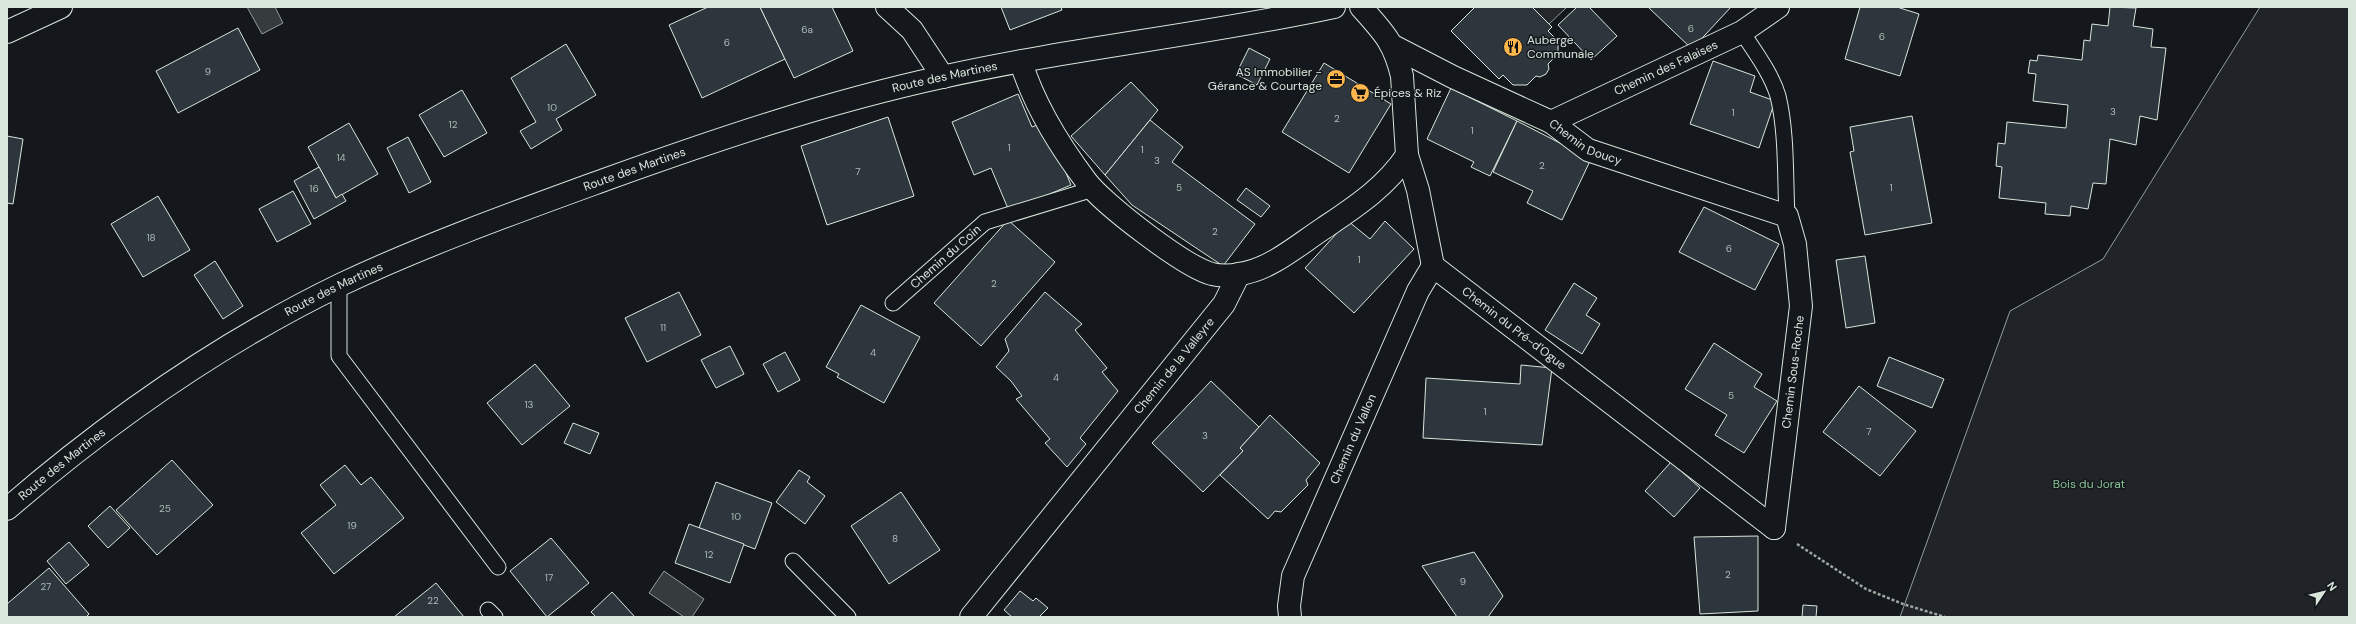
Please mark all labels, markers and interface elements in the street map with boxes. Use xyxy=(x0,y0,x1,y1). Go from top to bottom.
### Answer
house number: 6 xyxy=(1688,22,1694,35)
house number: 6a xyxy=(801,23,813,36)
house number: 6 xyxy=(1879,30,1885,43)
place label: Auberge Communale xyxy=(1527,32,1594,62)
house number: 6 xyxy=(724,36,730,49)
restaurant icon: Auberge Communale xyxy=(1502,36,1524,58)
street label: Chemin des Falaises xyxy=(1611,37,1720,99)
street label: Route des Martines xyxy=(890,58,999,96)
place label: AS Immobilier - Gérance & Courtage xyxy=(1208,64,1322,94)
house number: 9 xyxy=(205,65,211,78)
office icon: AS Immobilier - Gérance & Courtage xyxy=(1325,68,1347,90)
supermarket icon: Épices & Riz xyxy=(1349,82,1371,104)
place label: Épices & Riz xyxy=(1374,85,1442,101)
house number: 10 xyxy=(547,101,557,114)
house number: 3 xyxy=(2110,105,2116,118)
house number: 1 xyxy=(1731,106,1735,119)
house number: 2 xyxy=(1334,112,1340,125)
street label: Chemin Doucy xyxy=(1546,115,1624,169)
house number: 12 xyxy=(449,118,458,131)
house number: 1 xyxy=(1470,124,1474,137)
house number: 1 xyxy=(1007,141,1011,154)
house number: 1 xyxy=(1140,143,1144,156)
street label: Route des Martines xyxy=(581,144,688,195)
house number: 14 xyxy=(336,151,346,164)
house number: 3 xyxy=(1154,154,1160,167)
house number: 2 xyxy=(1539,159,1545,172)
house number: 7 xyxy=(855,165,861,178)
house number: 5 xyxy=(1176,181,1182,194)
house number: 1 xyxy=(1889,181,1893,194)
house number: 16 xyxy=(309,182,319,195)
street label: Chemin du Coin xyxy=(907,221,984,292)
house number: 2 xyxy=(1212,225,1218,238)
house number: 18 xyxy=(146,231,156,244)
house number: 6 xyxy=(1726,242,1732,255)
house number: 1 xyxy=(1357,253,1361,266)
street label: Route des Martines xyxy=(282,258,385,320)
house number: 2 xyxy=(991,277,997,290)
street label: Chemin du Pré-d'Ogue xyxy=(1459,283,1570,373)
street label: Chemin de la Valleyre xyxy=(1130,314,1218,417)
street label: Chemin Sous-Roche xyxy=(1778,314,1808,430)
house number: 11 xyxy=(660,321,666,334)
house number: 4 xyxy=(870,346,876,359)
house number: 4 xyxy=(1053,371,1059,384)
house number: 5 xyxy=(1728,389,1734,402)
street label: Chemin du Vallon xyxy=(1326,391,1380,487)
house number: 13 xyxy=(524,398,534,411)
house number: 1 xyxy=(1483,405,1487,418)
street label: Route des Martines xyxy=(15,424,109,504)
house number: 7 xyxy=(1866,425,1872,438)
house number: 3 xyxy=(1202,429,1208,442)
park label: Bois du Jorat xyxy=(2053,476,2126,492)
house number: 25 xyxy=(159,502,171,515)
house number: 10 xyxy=(731,510,741,523)
house number: 19 xyxy=(347,519,357,532)
house number: 8 xyxy=(892,532,898,545)
house number: 12 xyxy=(705,548,714,561)
house number: 2 xyxy=(1725,568,1731,581)
house number: 17 xyxy=(545,571,553,584)
north arrow xyxy=(2304,572,2344,612)
house number: 9 xyxy=(1460,575,1466,588)
text: N xyxy=(2324,579,2340,594)
house number: 27 xyxy=(41,580,51,593)
house number: 22 xyxy=(427,594,439,607)

